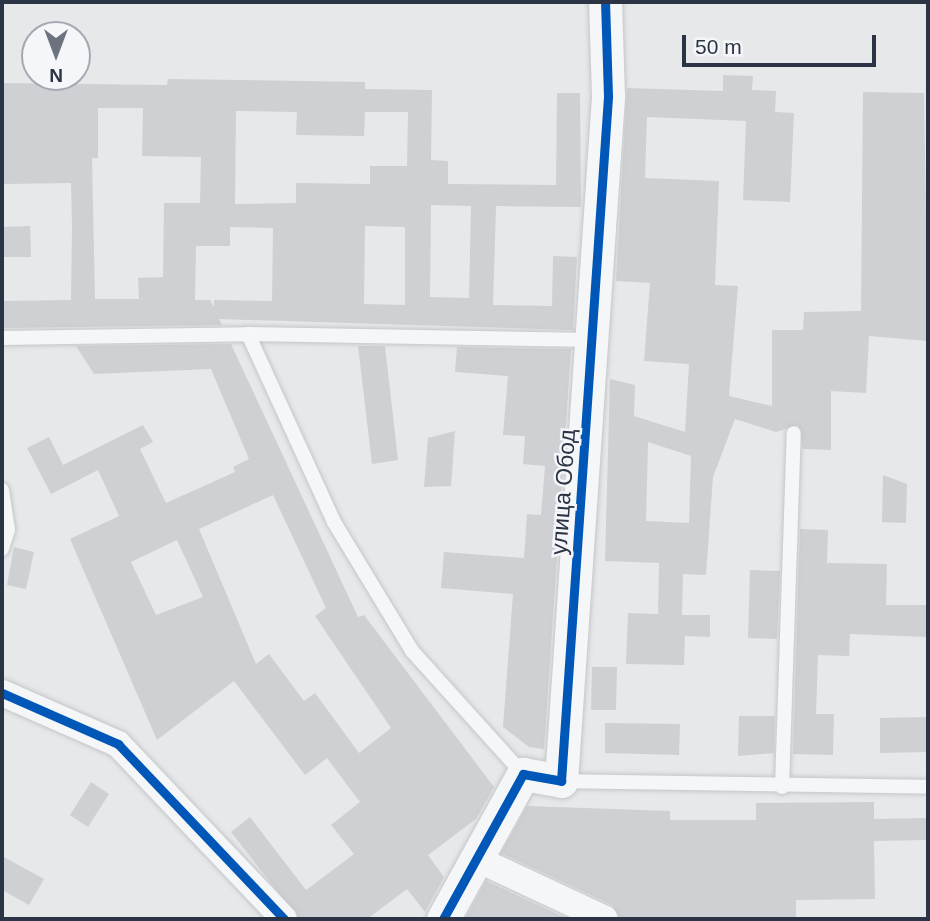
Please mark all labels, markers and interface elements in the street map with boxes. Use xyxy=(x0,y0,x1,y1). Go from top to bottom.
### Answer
north arrow xyxy=(21,21,91,91)
scale bar xyxy=(685,21,879,65)
text: 50 m xyxy=(695,35,742,58)
text: N xyxy=(49,65,63,86)
street label: улица Обод xyxy=(545,428,581,556)

